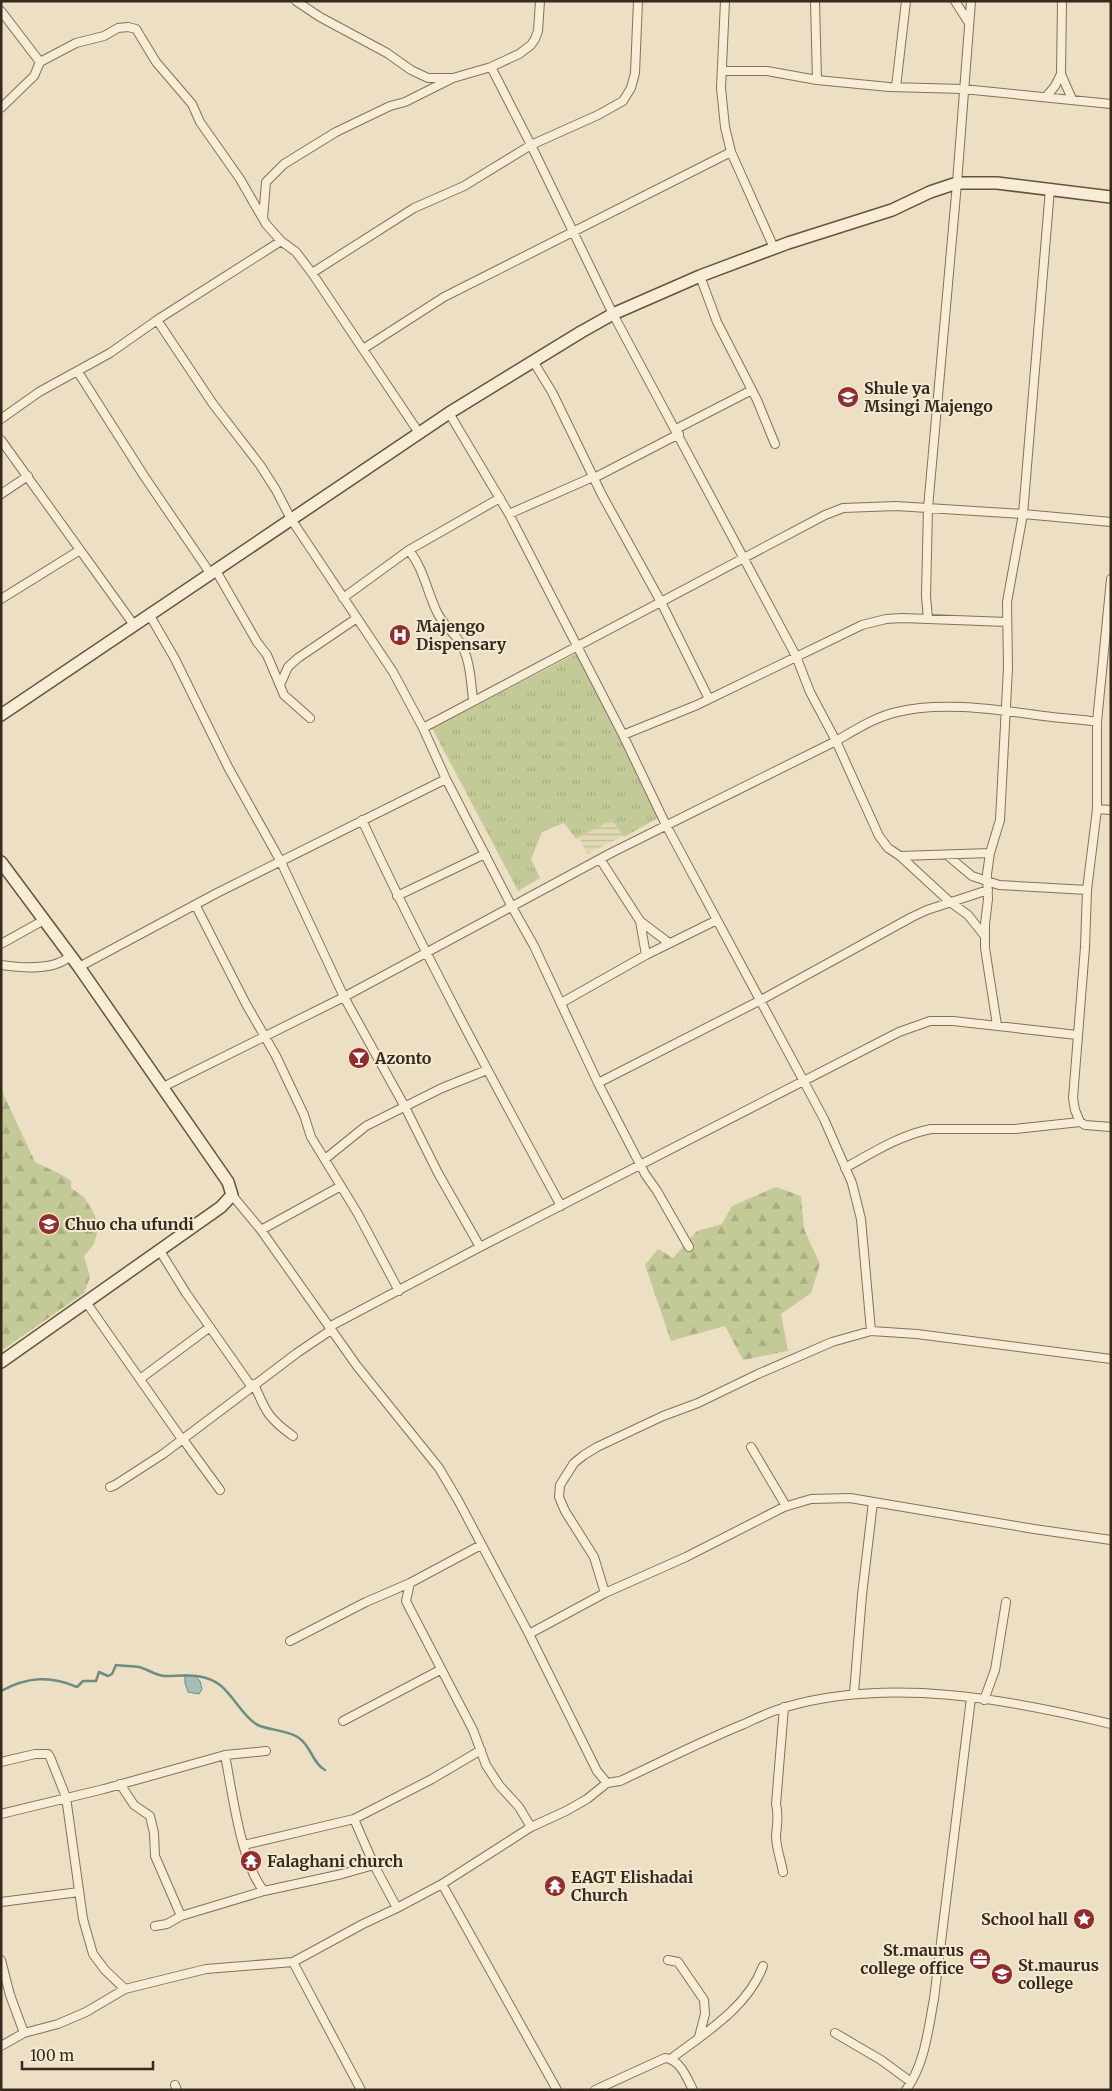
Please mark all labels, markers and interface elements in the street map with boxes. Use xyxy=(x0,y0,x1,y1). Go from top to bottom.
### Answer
place label: Shule ya Msingi Majengo xyxy=(864,378,993,416)
school or university icon: Shule ya Msingi Majengo xyxy=(836,385,860,409)
place label: Majengo Dispensary xyxy=(416,616,507,654)
hospital icon: Majengo Dispensary xyxy=(388,623,412,647)
bar icon: Azonto xyxy=(347,1046,371,1070)
place label: Azonto xyxy=(374,1048,432,1068)
school or university icon: Chuo cha ufundi xyxy=(37,1212,61,1236)
place label: Chuo cha ufundi xyxy=(65,1214,194,1234)
temple icon: Falaghani church xyxy=(239,1849,263,1873)
place label: Falaghani church xyxy=(267,1851,404,1871)
place label: EAGT Elishadai Church xyxy=(571,1867,694,1905)
temple icon: EAGT Elishadai Church xyxy=(543,1874,567,1898)
place icon: School hall xyxy=(1072,1907,1096,1931)
place label: School hall xyxy=(981,1909,1068,1929)
place label: St.maurus college office xyxy=(860,1940,964,1978)
office icon: St.maurus college office xyxy=(968,1947,992,1971)
place label: St.maurus college xyxy=(1018,1955,1099,1993)
school or university icon: St.maurus college xyxy=(990,1962,1014,1986)
scale bar xyxy=(22,2038,154,2070)
text: 100 m xyxy=(30,2046,74,2065)

